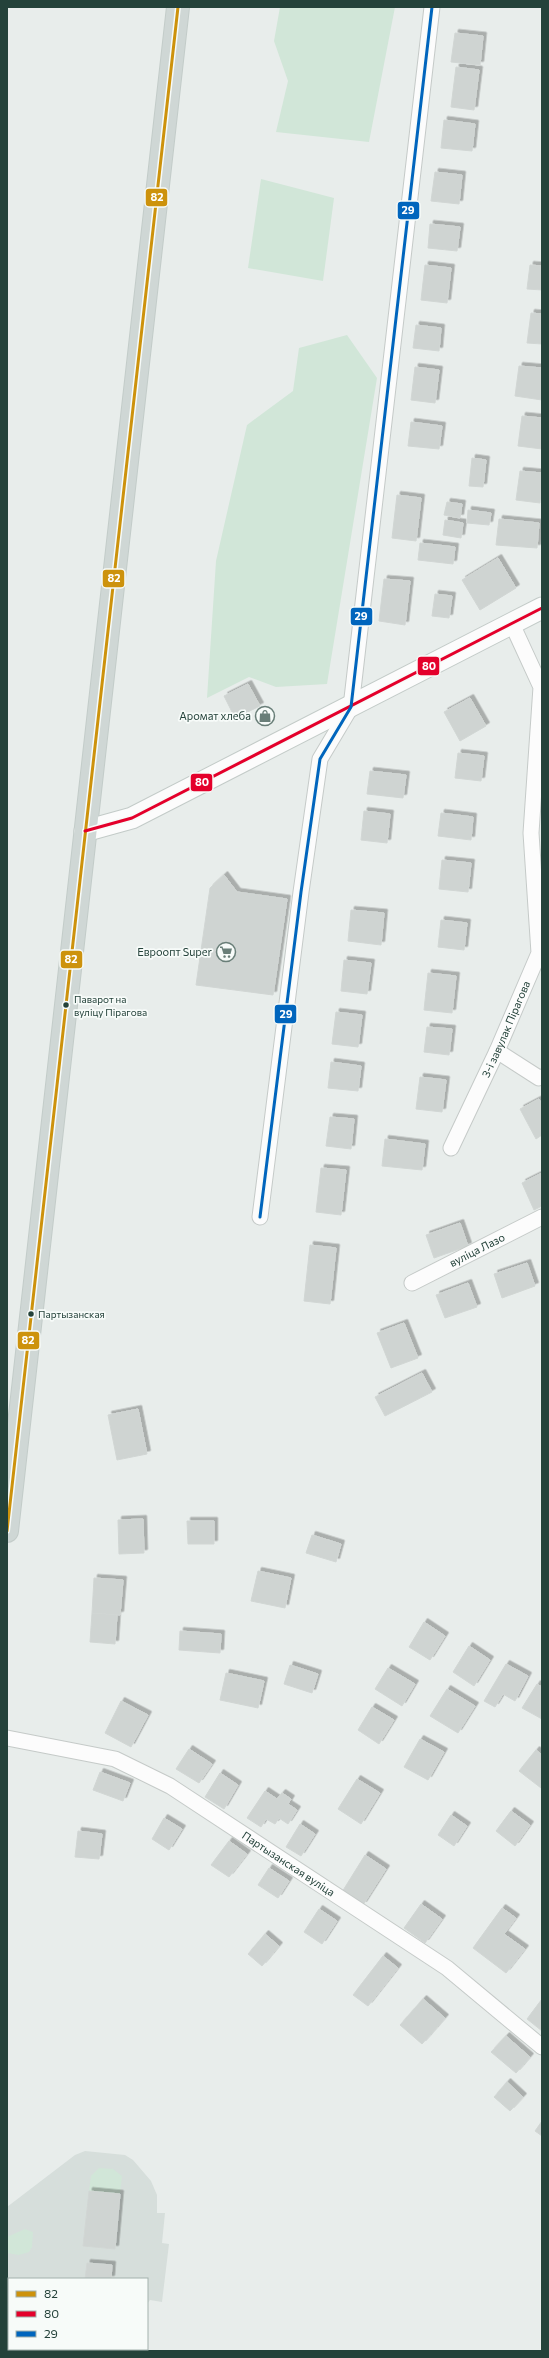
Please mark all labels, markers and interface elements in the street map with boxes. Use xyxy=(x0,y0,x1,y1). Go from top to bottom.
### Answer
line badge: 82 xyxy=(145,188,168,207)
text: 82 xyxy=(151,190,164,203)
line badge: 29 xyxy=(397,201,420,220)
text: 29 xyxy=(402,203,415,216)
line badge: 82 xyxy=(102,569,125,588)
text: 82 xyxy=(108,571,121,584)
line badge: 29 xyxy=(350,607,373,626)
text: 29 xyxy=(355,609,368,622)
line badge: 80 xyxy=(417,656,440,676)
text: 80 xyxy=(422,659,436,672)
shop icon: Аромат хлеба xyxy=(254,705,276,727)
place label: Аромат хлеба xyxy=(179,709,251,722)
line badge: 80 xyxy=(190,773,213,792)
text: 80 xyxy=(195,775,209,788)
supermarket icon: Евроопт Super xyxy=(215,941,237,963)
place label: Евроопт Super xyxy=(137,945,213,958)
line badge: 82 xyxy=(60,950,83,969)
text: 82 xyxy=(65,952,78,965)
street label: 3-і завулак Пірагова xyxy=(478,979,532,1079)
place label: Паварот на вуліцу Пірагова xyxy=(74,993,147,1018)
marker: Паварот на вуліцу Пірагова xyxy=(61,1000,71,1010)
line badge: 29 xyxy=(274,1004,297,1024)
text: 29 xyxy=(280,1007,293,1020)
street label: вуліца Лазо xyxy=(447,1230,507,1269)
place label: Партызанская xyxy=(38,1308,105,1320)
marker: Партызанская xyxy=(26,1309,36,1319)
line badge: 82 xyxy=(17,1331,40,1350)
text: 82 xyxy=(22,1333,35,1346)
street label: Партызанская вуліца xyxy=(240,1828,337,1899)
legend xyxy=(8,2278,148,2350)
text: 82 xyxy=(44,2286,58,2300)
text: 80 xyxy=(44,2306,59,2320)
text: 29 xyxy=(44,2326,58,2340)

